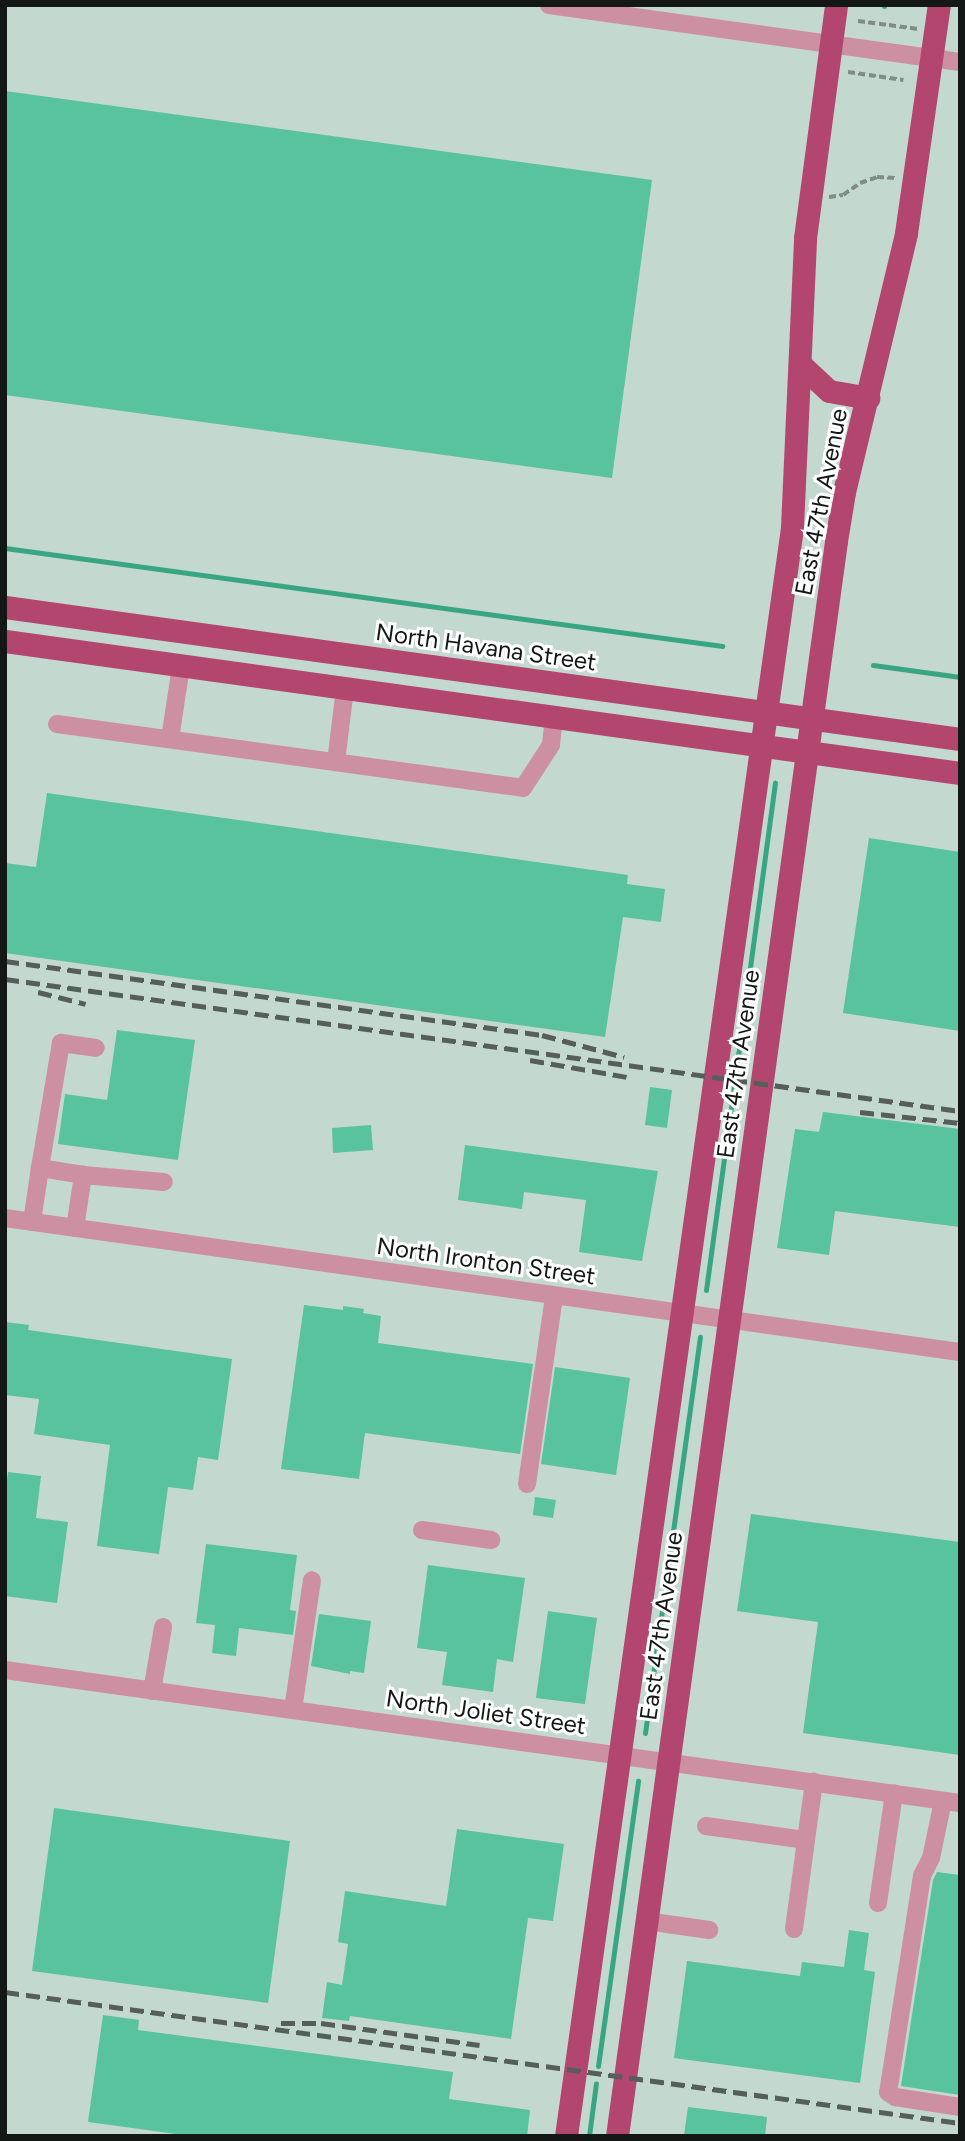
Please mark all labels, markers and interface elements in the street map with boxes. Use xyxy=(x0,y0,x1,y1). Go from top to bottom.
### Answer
street label: East 47th Avenue xyxy=(789,406,853,598)
street label: North Havana Street xyxy=(374,617,598,677)
street label: East 47th Avenue xyxy=(711,968,765,1160)
street label: North Ironton Street xyxy=(375,1231,597,1291)
street label: East 47th Avenue xyxy=(634,1530,688,1722)
street label: North Joliet Street xyxy=(384,1684,588,1740)

